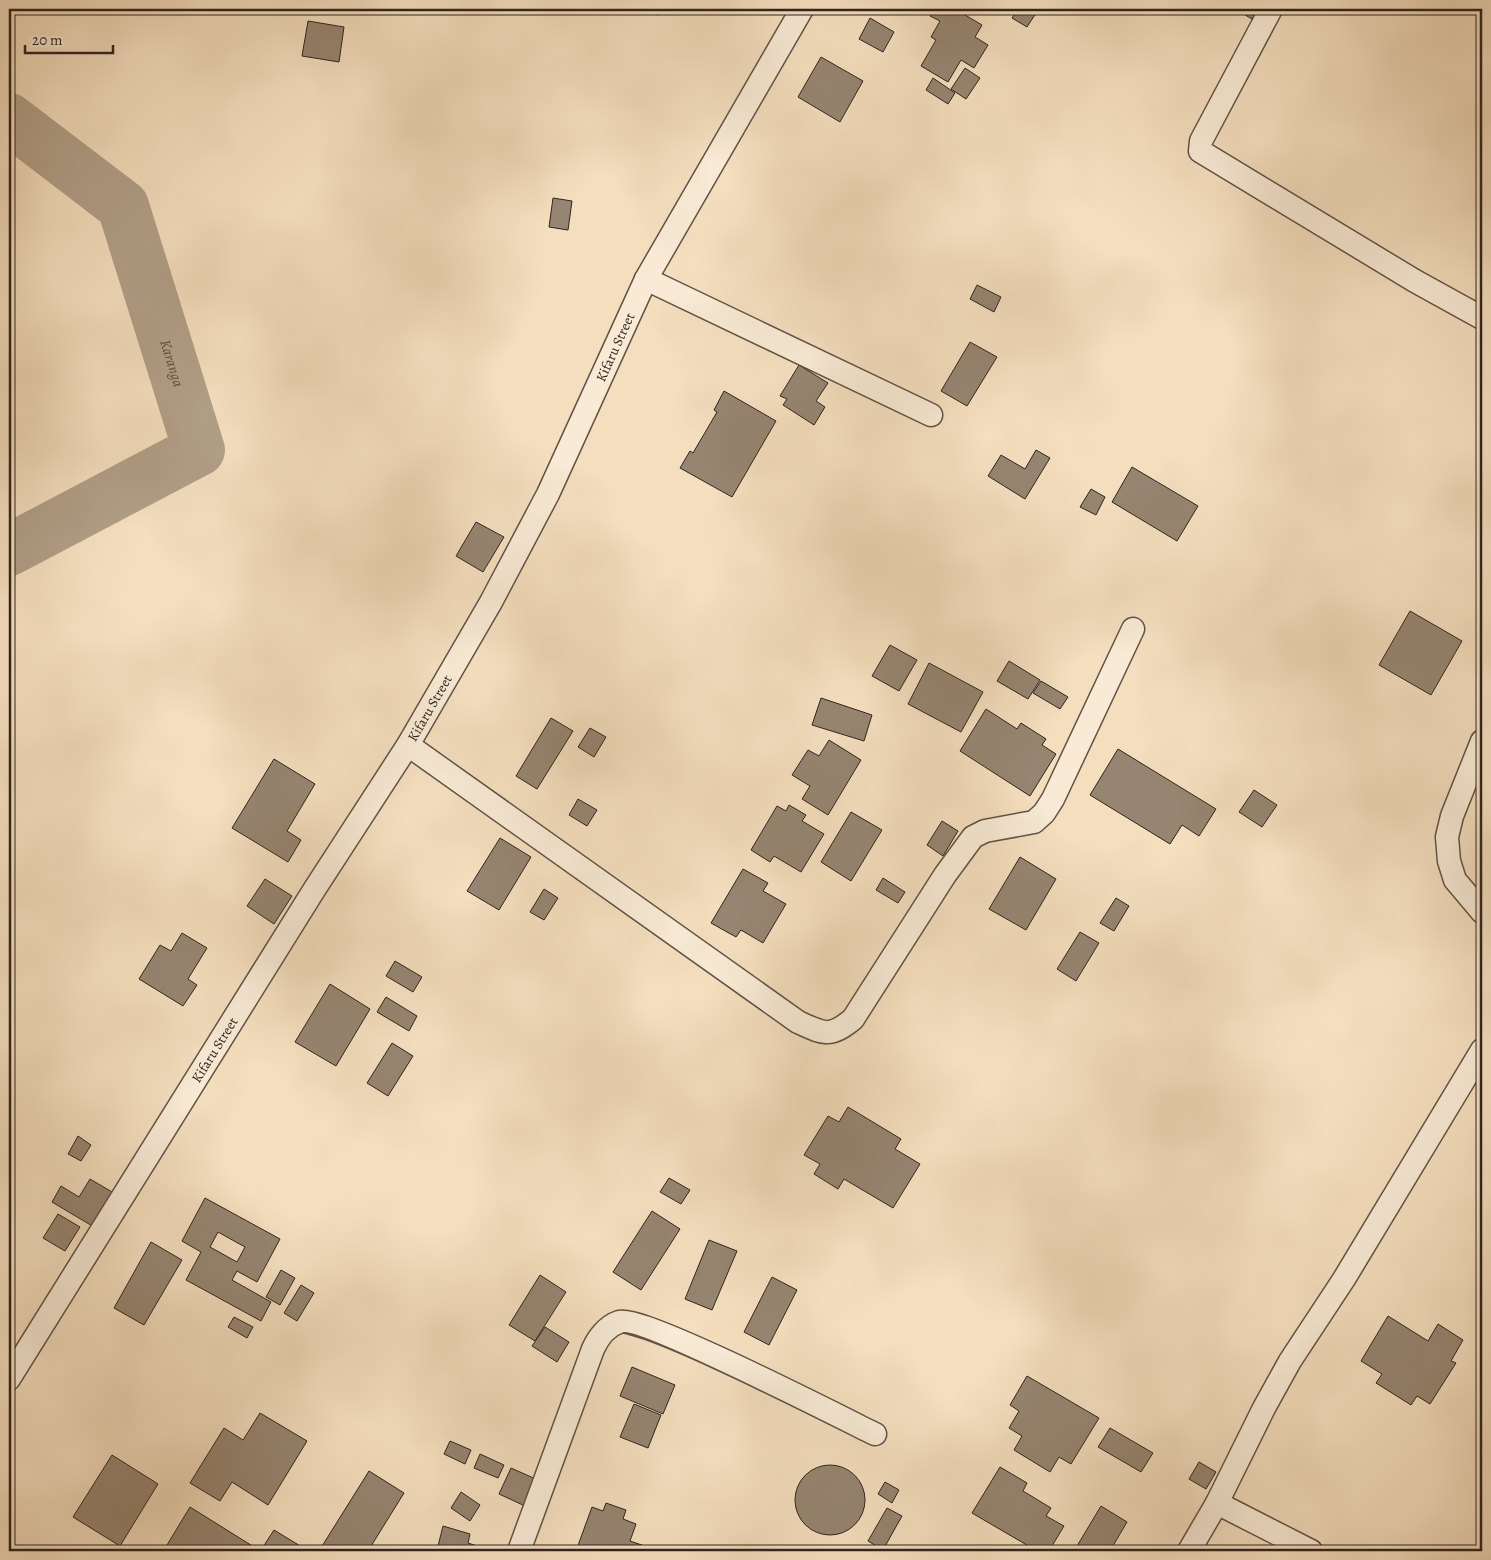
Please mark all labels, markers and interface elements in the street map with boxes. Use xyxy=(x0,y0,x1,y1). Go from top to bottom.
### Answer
scale bar xyxy=(25,22,112,54)
text: 20 m xyxy=(32,30,63,50)
street label: Kifaru Street xyxy=(591,309,639,385)
water label: Karanga xyxy=(155,337,189,389)
street label: Kifaru Street xyxy=(403,671,456,745)
street label: Kifaru Street xyxy=(187,1013,242,1086)

